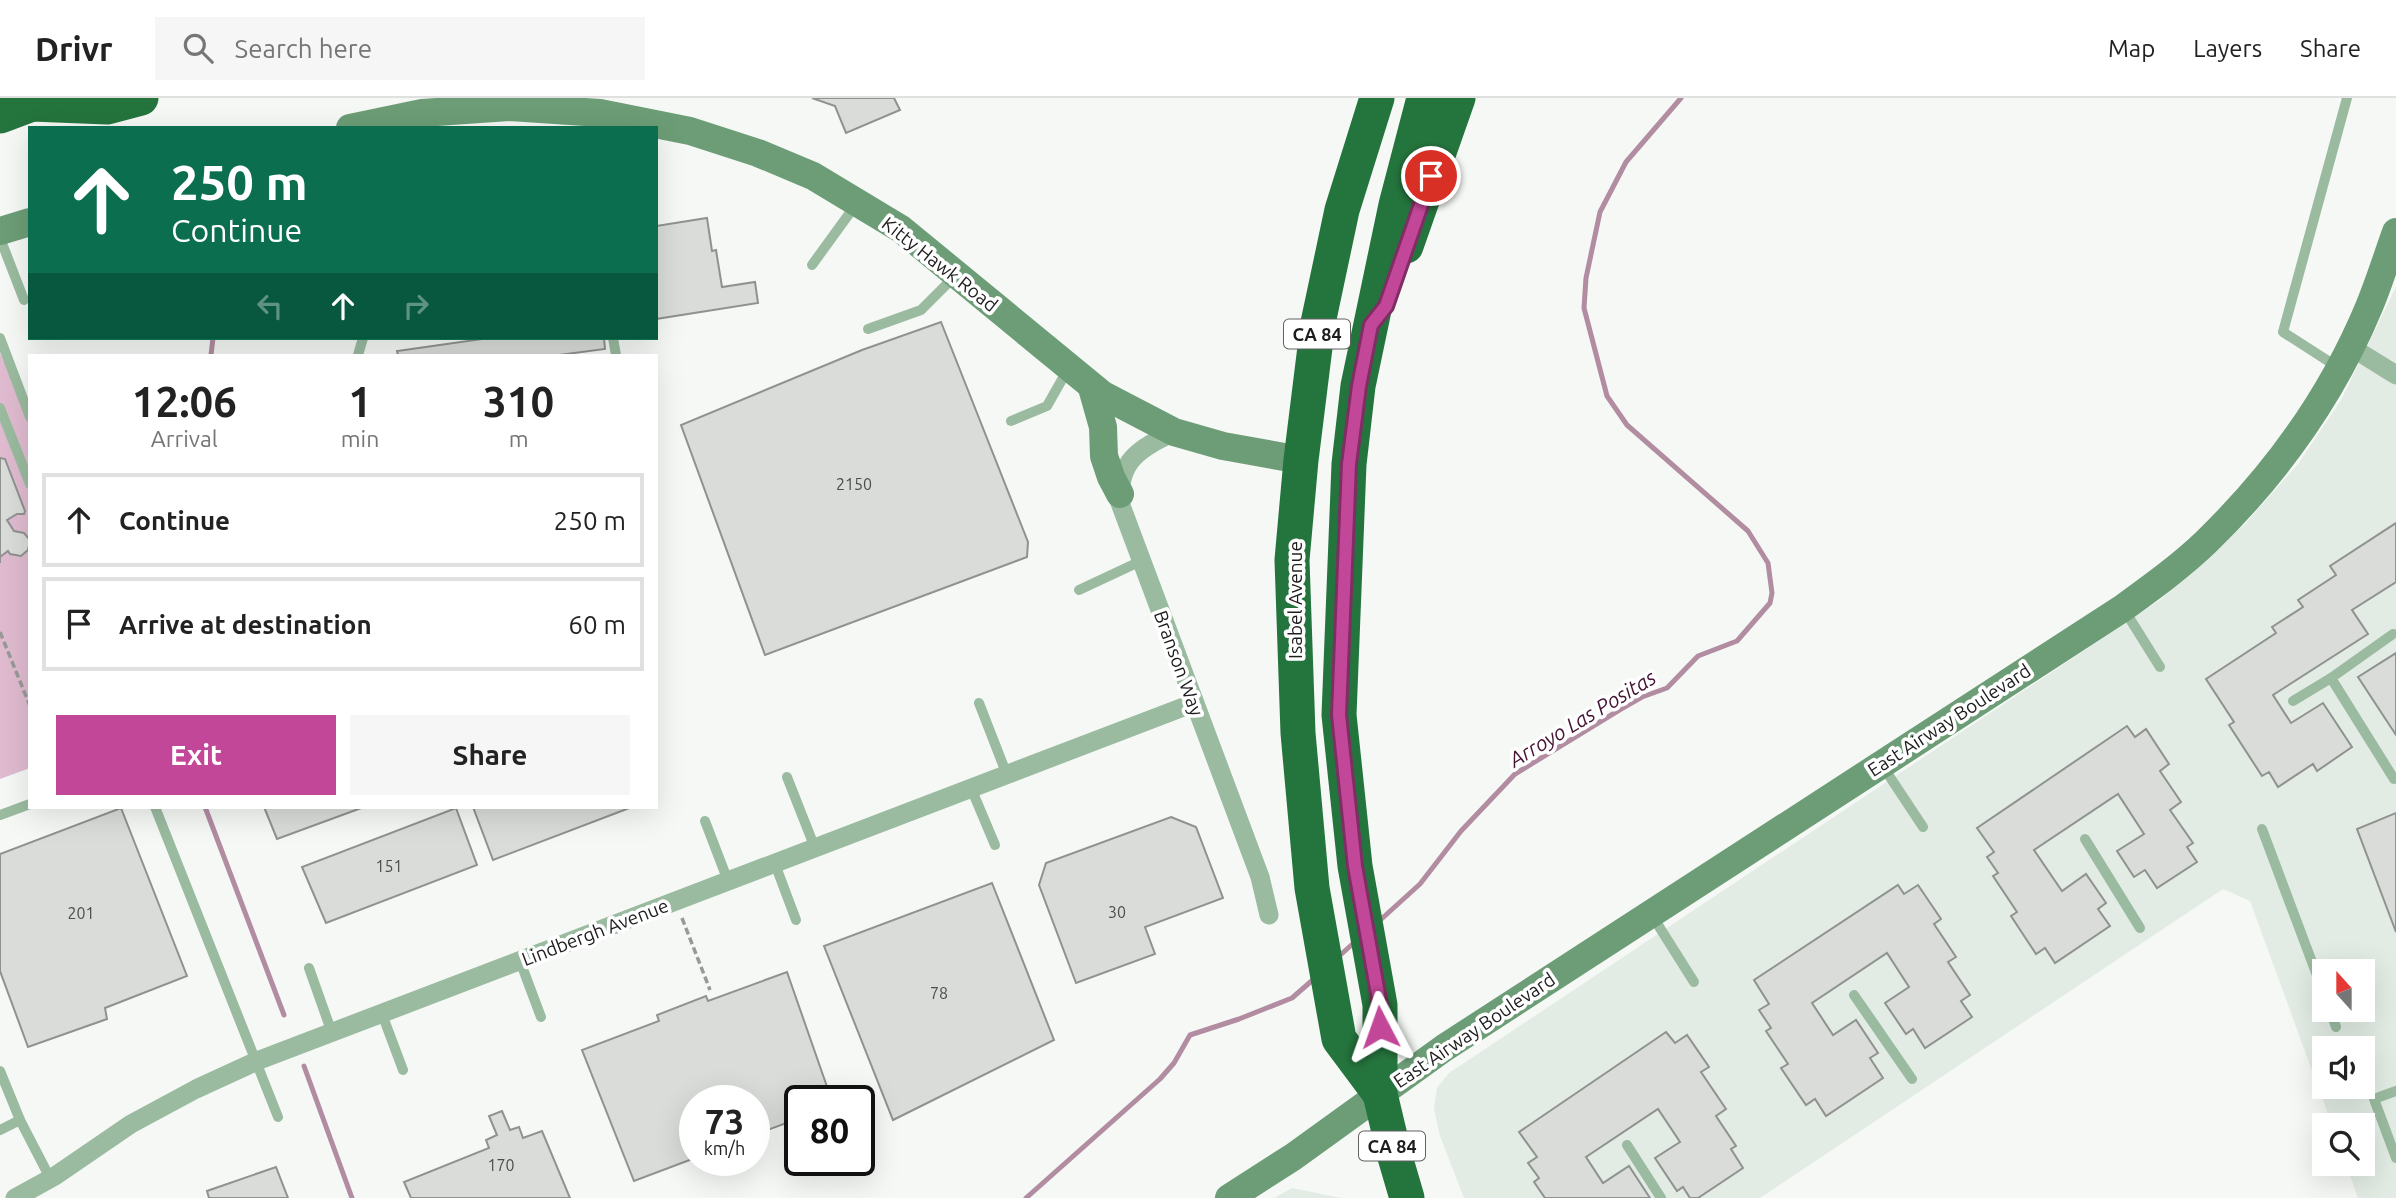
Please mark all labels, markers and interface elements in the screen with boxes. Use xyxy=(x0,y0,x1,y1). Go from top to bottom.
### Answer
search box xyxy=(155,17,645,80)
icon: search xyxy=(179,29,217,67)
text: Drivr xyxy=(35,30,113,67)
text: Search here xyxy=(235,34,372,63)
text: Map xyxy=(2108,35,2155,62)
text: Layers xyxy=(2193,35,2262,62)
text: Share xyxy=(2300,35,2361,62)
pin xyxy=(1401,146,1461,206)
icon: ahead xyxy=(56,154,147,245)
text: 250 m xyxy=(171,154,308,209)
icon: arrive xyxy=(1412,157,1450,195)
text: Continue xyxy=(171,212,302,248)
street label: Kitty Hawk Road xyxy=(878,212,1002,316)
icon: left xyxy=(251,287,289,325)
icon: ahead xyxy=(324,287,362,325)
icon: right xyxy=(397,287,435,325)
road number: CA 84 xyxy=(1284,320,1350,348)
text: 12:06 xyxy=(132,378,237,425)
text: 1 xyxy=(348,378,372,425)
text: 310 xyxy=(483,378,554,425)
text: Arrival xyxy=(151,426,218,451)
text: min xyxy=(341,426,379,451)
text: m xyxy=(509,426,529,451)
house number: 2150 xyxy=(836,475,872,493)
icon: ahead xyxy=(60,501,98,539)
text: Continue xyxy=(119,506,230,535)
text: 250 m xyxy=(554,506,626,535)
street label: Isabel Avenue xyxy=(1284,541,1306,659)
icon: arrive xyxy=(60,605,98,643)
street label: Branson Way xyxy=(1150,607,1208,719)
text: Arrive at destination xyxy=(119,610,372,639)
text: 60 m xyxy=(568,610,626,639)
street label: East Airway Boulevard xyxy=(1863,659,2035,781)
water label: Arroyo Las Positas xyxy=(1503,665,1660,772)
button: Exit xyxy=(56,715,336,795)
button: Share xyxy=(350,715,630,795)
house number: 151 xyxy=(375,857,403,875)
street label: Lindbergh Avenue xyxy=(519,894,671,970)
house number: 30 xyxy=(1108,903,1126,921)
house number: 201 xyxy=(67,904,95,922)
north arrow xyxy=(2312,959,2375,1022)
map controls xyxy=(2312,959,2375,1176)
street label: East Airway Boulevard xyxy=(1389,968,1559,1092)
house number: 78 xyxy=(930,984,948,1002)
position arrow xyxy=(1343,990,1417,1064)
button: sound xyxy=(2312,1036,2375,1099)
speed limit sign: 80 xyxy=(784,1085,875,1176)
text: 73 xyxy=(705,1101,744,1141)
button: search xyxy=(2312,1113,2375,1176)
road number: CA 84 xyxy=(1359,1132,1425,1161)
text: km/h xyxy=(704,1138,745,1158)
house number: 170 xyxy=(487,1156,515,1174)

